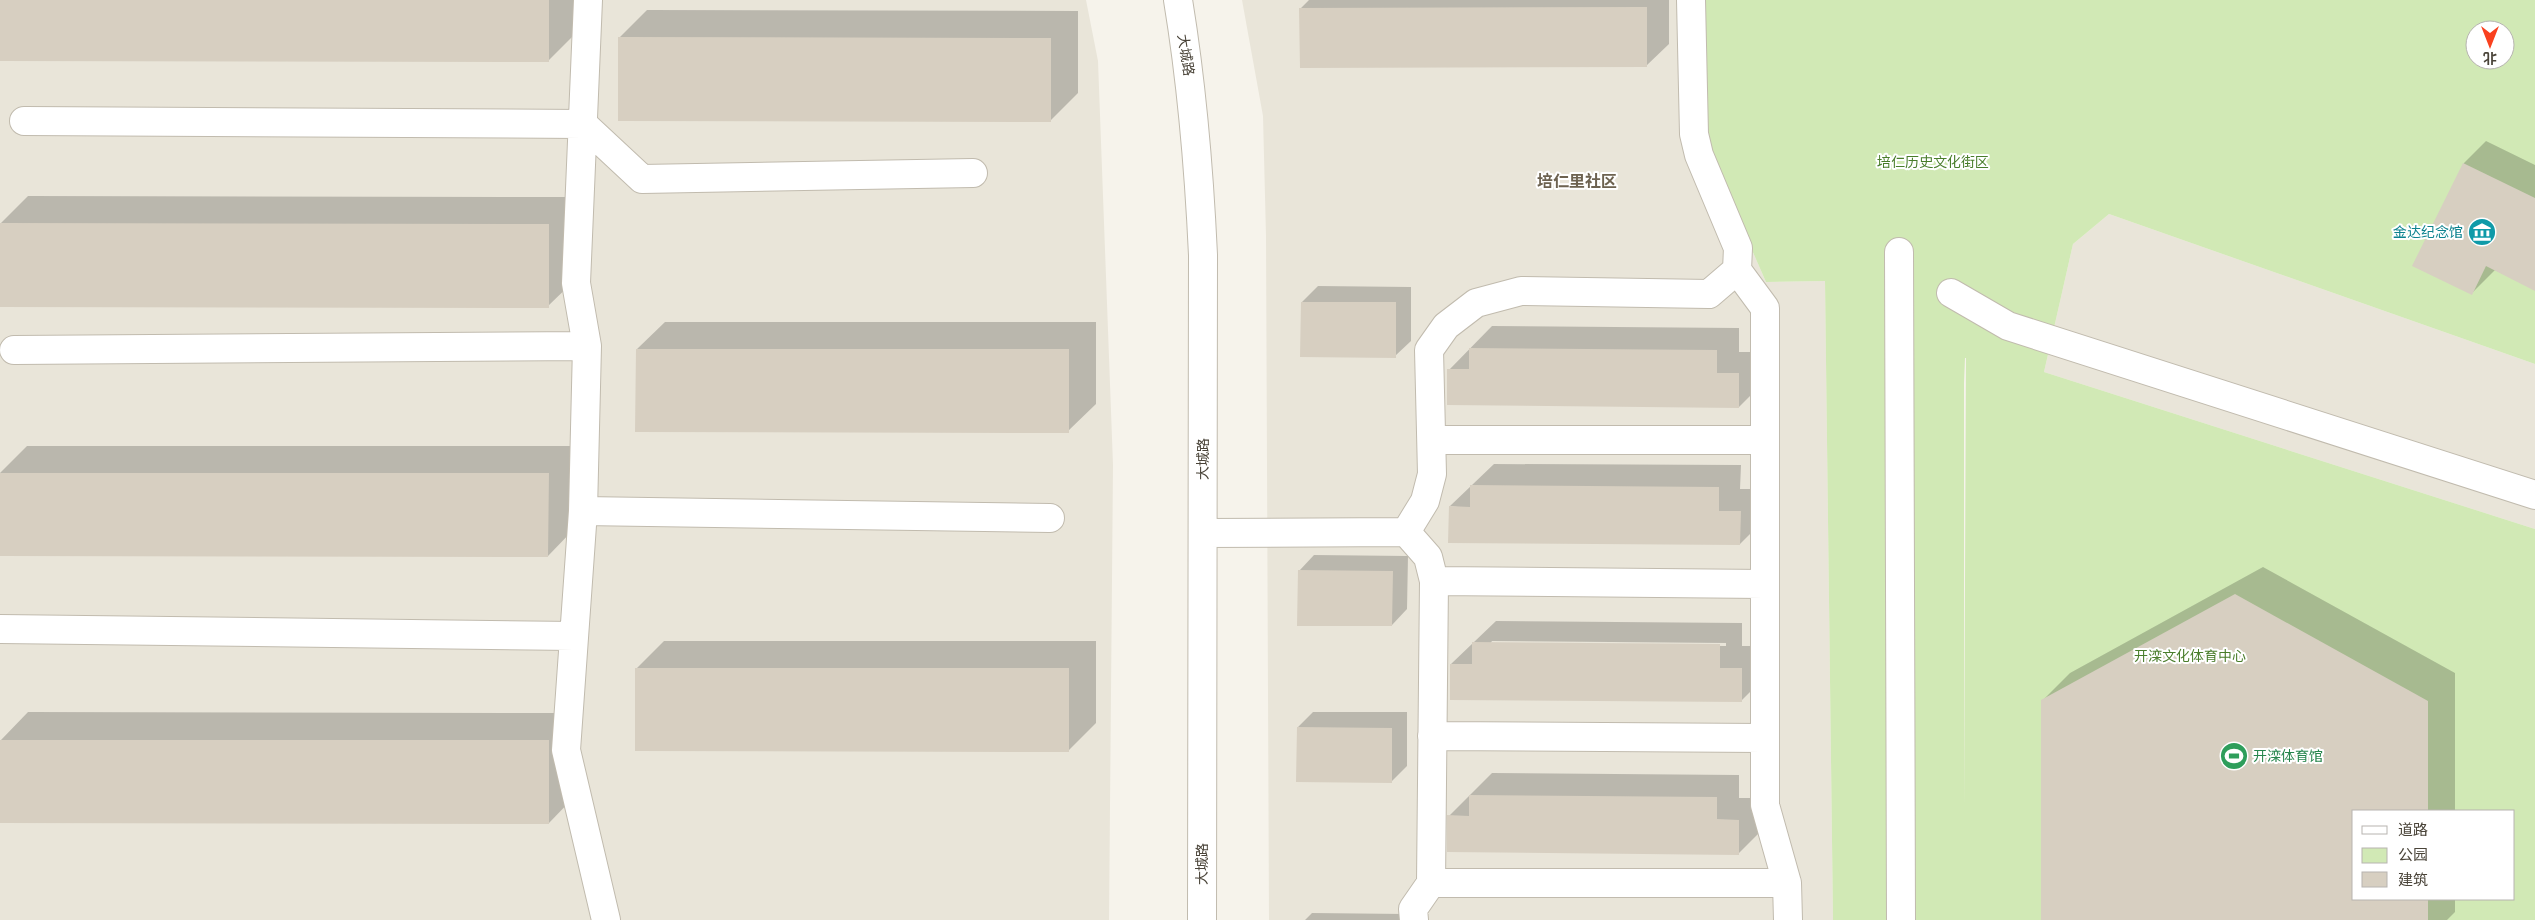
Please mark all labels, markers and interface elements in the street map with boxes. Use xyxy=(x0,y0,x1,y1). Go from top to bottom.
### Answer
north arrow xyxy=(2465,20,2515,70)
street label: 大城路 xyxy=(1175,33,1197,77)
text: 北 xyxy=(2483,50,2497,66)
park label: 培仁历史文化街区 xyxy=(1877,154,1989,170)
district label: 培仁里社区 xyxy=(1537,172,1617,190)
museum icon: 金达纪念馆 xyxy=(2467,217,2497,247)
place label: 金达纪念馆 xyxy=(2393,224,2463,240)
street label: 大城路 xyxy=(1195,438,1211,480)
park label: 开滦文化体育中心 xyxy=(2134,648,2246,664)
sports icon: 开滦体育馆 xyxy=(2219,741,2249,771)
place label: 开滦体育馆 xyxy=(2253,748,2323,764)
legend xyxy=(2352,810,2515,900)
text: 道路 xyxy=(2398,821,2428,838)
street label: 大城路 xyxy=(1194,843,1210,885)
text: 公园 xyxy=(2398,846,2428,863)
text: 建筑 xyxy=(2398,871,2428,888)

